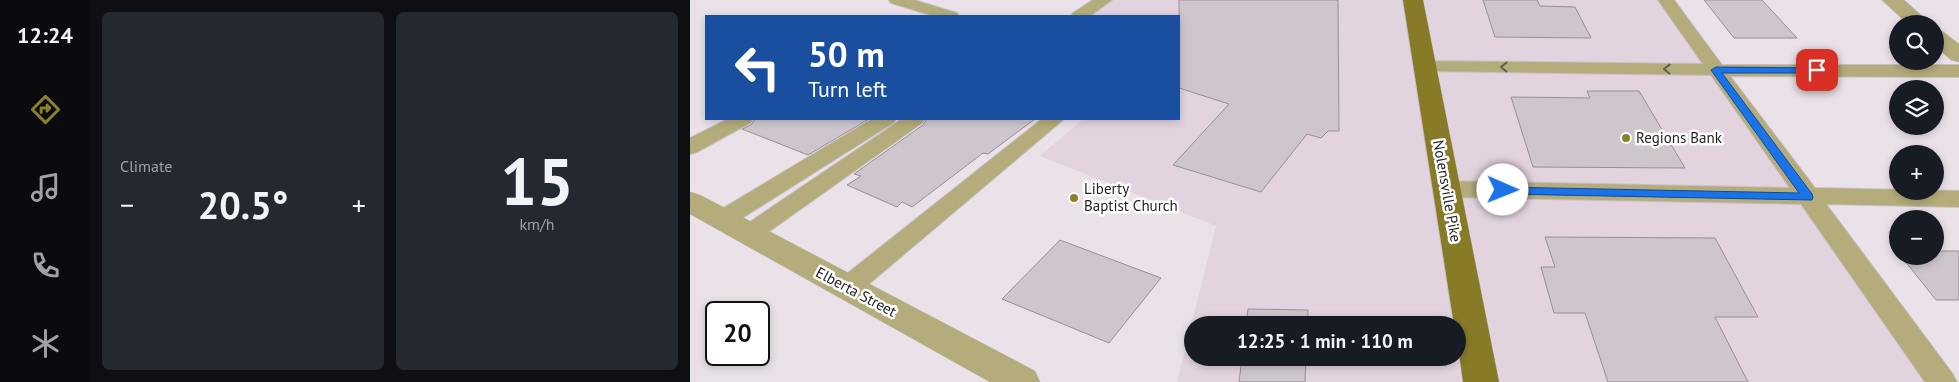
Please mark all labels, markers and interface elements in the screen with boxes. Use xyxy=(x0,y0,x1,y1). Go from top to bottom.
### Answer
map controls xyxy=(1889,15,1944,265)
button: search xyxy=(1889,15,1944,70)
text: 12:24 xyxy=(17,21,73,49)
text: 50 m xyxy=(808,31,885,77)
icon: left xyxy=(725,35,790,100)
pin xyxy=(1796,49,1838,91)
icon: arrive xyxy=(1803,56,1831,84)
one-way arrow xyxy=(1500,62,1508,72)
one-way arrow xyxy=(1663,64,1670,74)
text: Turn left xyxy=(808,75,887,103)
button: layers xyxy=(1889,80,1944,135)
icon: directions xyxy=(28,92,63,127)
place label: Regions Bank xyxy=(1636,128,1723,147)
marker: Regions Bank xyxy=(1620,132,1632,144)
street label: Nolensville Pike xyxy=(1429,138,1466,243)
text: 15 xyxy=(500,139,574,223)
button: + xyxy=(1889,145,1944,200)
text: Climate xyxy=(120,156,172,176)
position arrow xyxy=(1476,163,1528,215)
icon: music xyxy=(28,170,63,205)
place label: Liberty Baptist Church xyxy=(1084,179,1178,215)
text: 20.5° xyxy=(198,180,288,229)
text: − xyxy=(120,186,134,223)
text: + xyxy=(352,186,366,223)
marker: Liberty Baptist Church xyxy=(1068,192,1080,204)
button: − xyxy=(1889,210,1944,265)
text: km/h xyxy=(519,214,555,234)
icon: phone xyxy=(28,248,63,283)
street label: Elberta Street xyxy=(813,262,900,321)
speed limit sign: 20 xyxy=(705,301,770,366)
icon: climate xyxy=(28,326,63,361)
text: 12:25 · 1 min · 110 m xyxy=(1237,329,1413,353)

